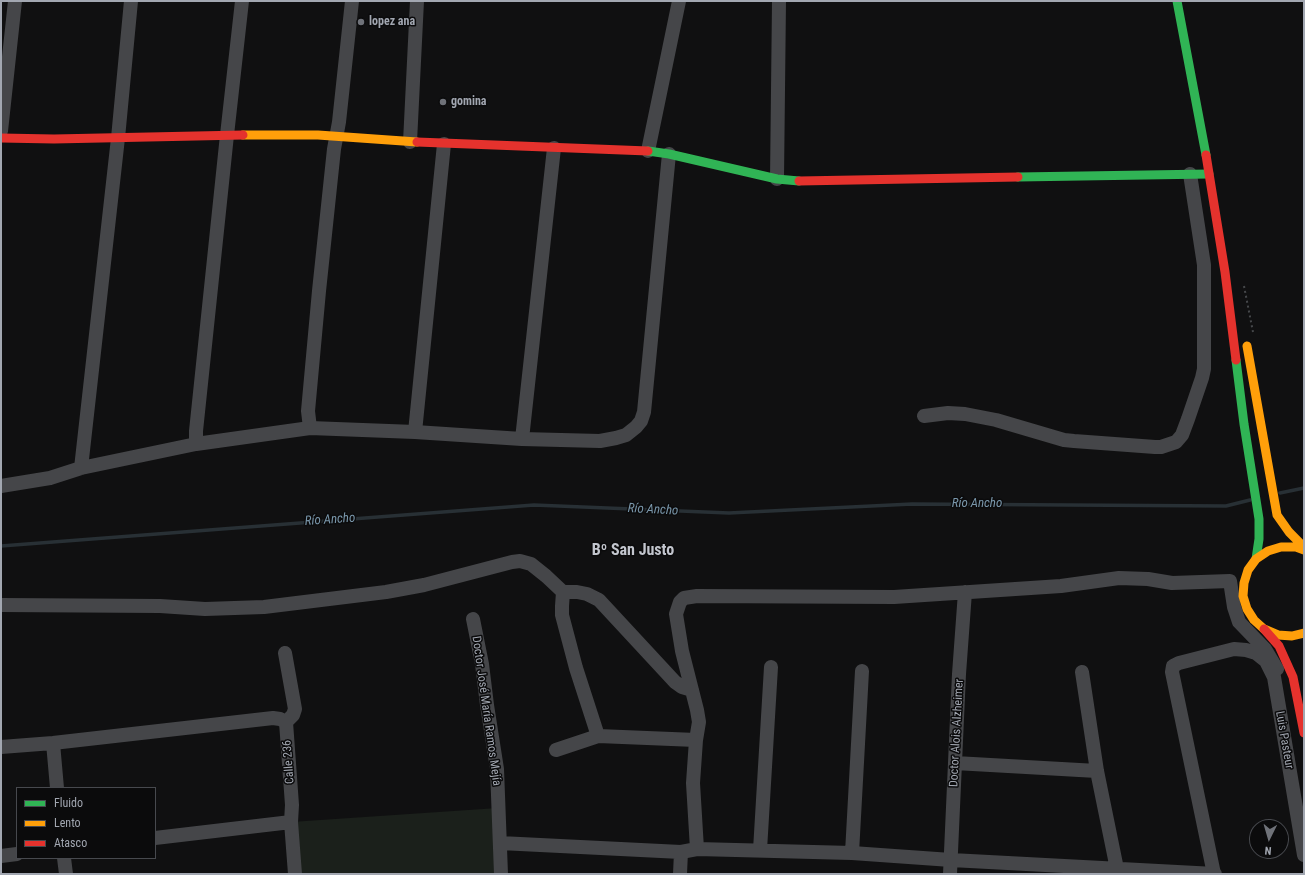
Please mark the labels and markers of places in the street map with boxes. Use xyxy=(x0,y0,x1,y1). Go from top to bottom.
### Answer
place label: lopez ana xyxy=(369,15,415,29)
marker: lopez ana xyxy=(356,17,366,27)
place label: gomina xyxy=(451,95,486,109)
marker: gomina xyxy=(438,97,448,107)

